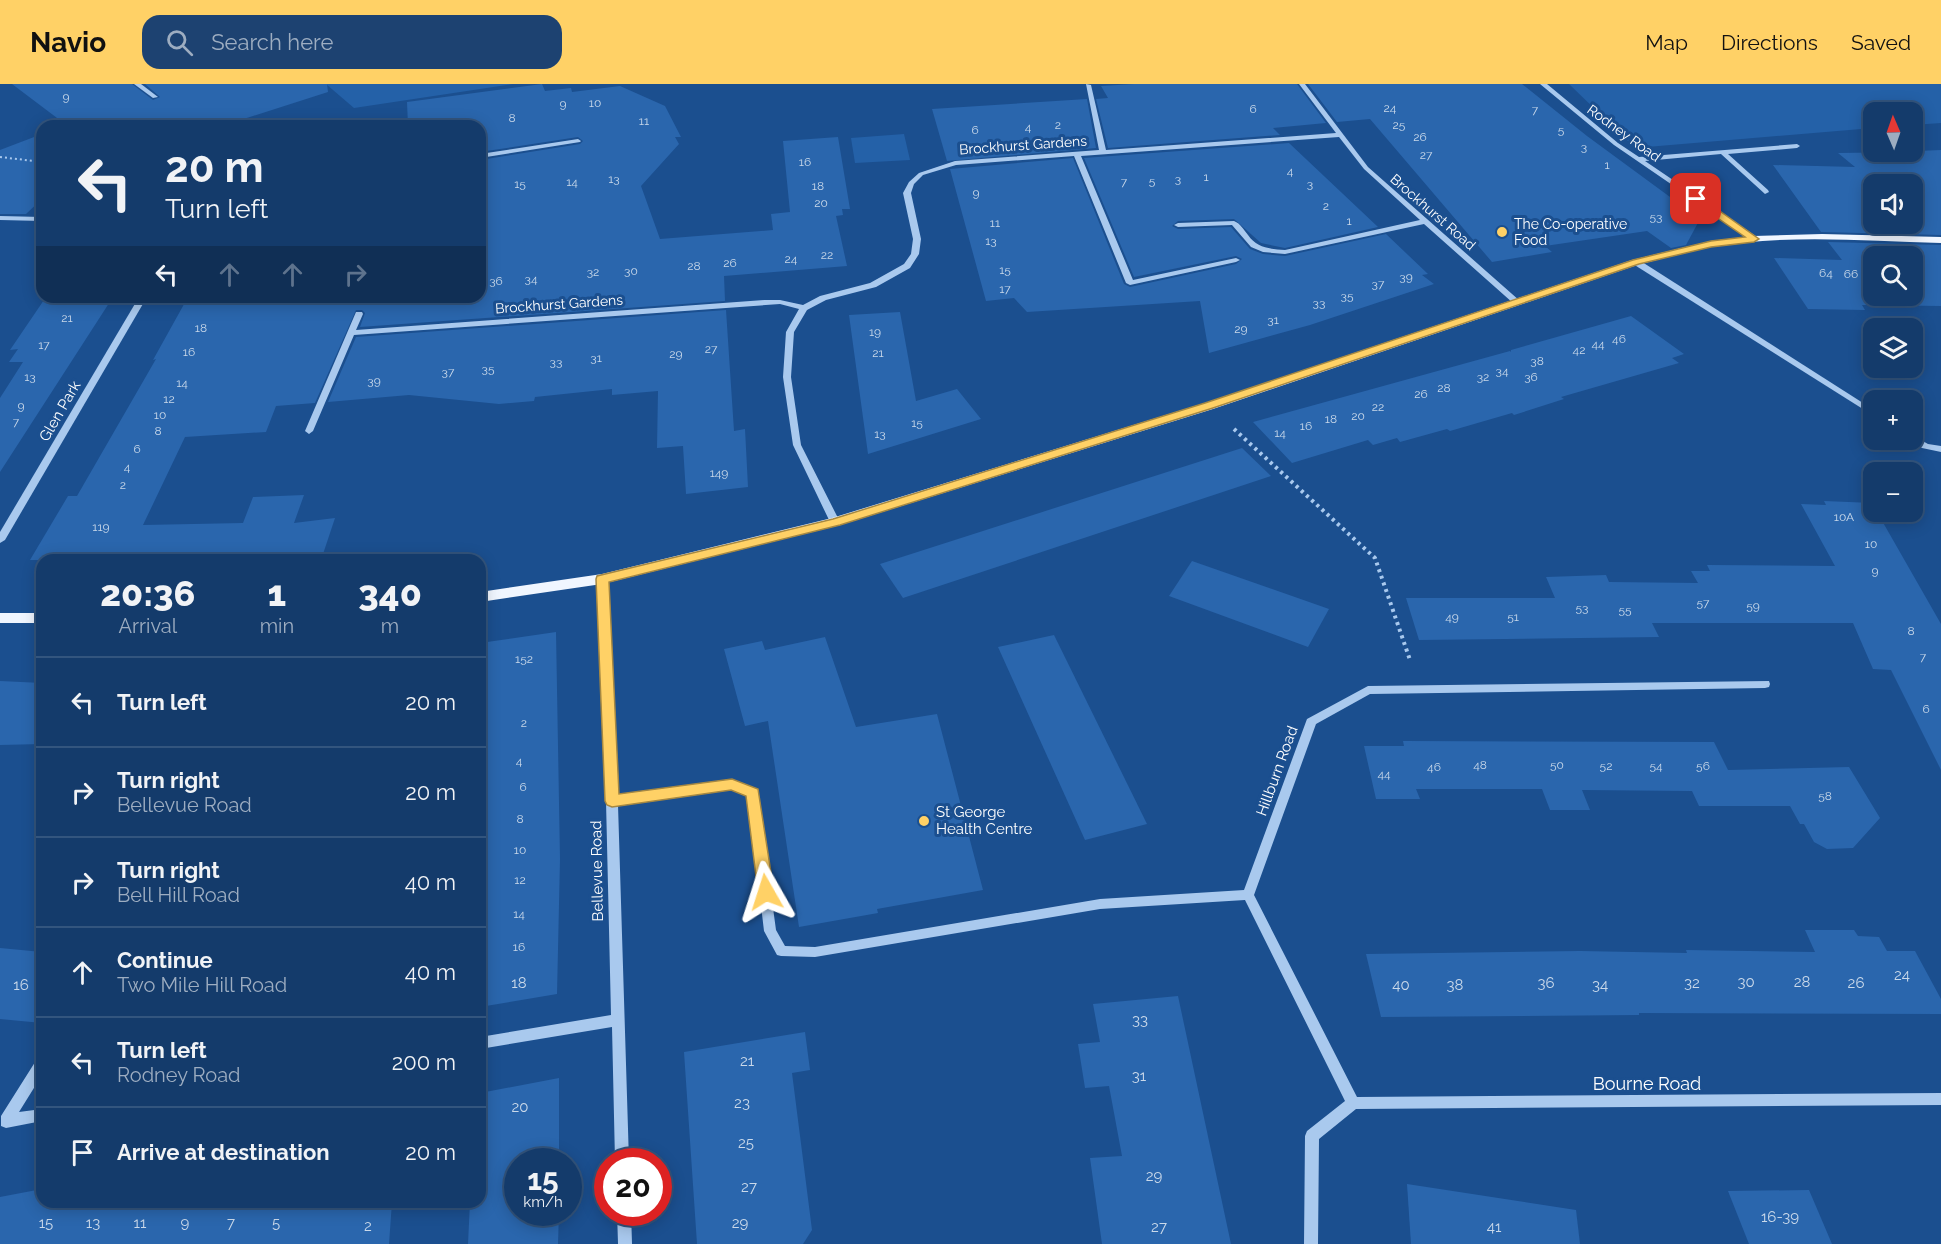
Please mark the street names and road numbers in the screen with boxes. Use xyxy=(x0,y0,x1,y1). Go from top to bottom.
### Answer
street label: Rodney Road xyxy=(1584,101,1664,165)
street label: Brockhurst Gardens xyxy=(959,133,1088,157)
street label: Brockhurst Road xyxy=(1387,171,1479,253)
street label: Brockhurst Gardens xyxy=(495,292,624,316)
street label: Glen Park xyxy=(35,378,85,444)
street label: Hillburn Road xyxy=(1252,724,1302,818)
street label: Bellevue Road xyxy=(587,820,607,922)
street label: Bourne Road xyxy=(1593,1073,1701,1094)

